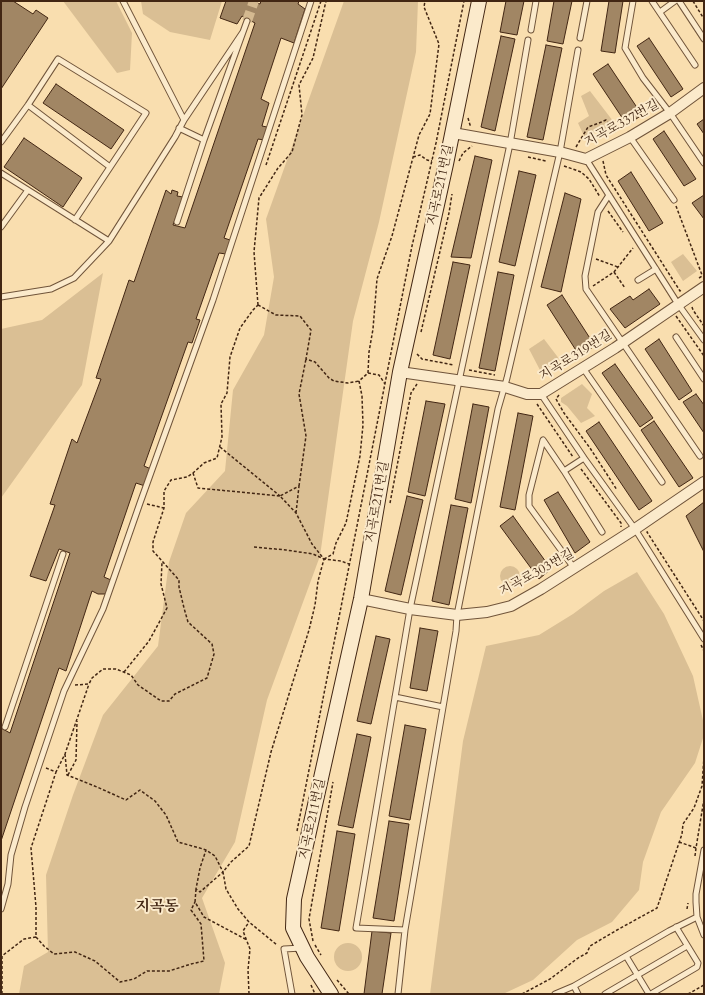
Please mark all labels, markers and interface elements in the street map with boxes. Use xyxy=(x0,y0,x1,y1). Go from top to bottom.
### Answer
street label: 지곡로337번길 xyxy=(582,97,662,151)
street label: 지곡로211번길 xyxy=(425,143,457,227)
street label: 지곡로319번길 xyxy=(537,327,615,385)
street label: 지곡로211번길 xyxy=(363,460,393,544)
street label: 지곡로303번길 xyxy=(497,546,577,600)
street label: 지곡로211번길 xyxy=(297,777,329,861)
district label: 지곡동 xyxy=(135,899,179,917)

